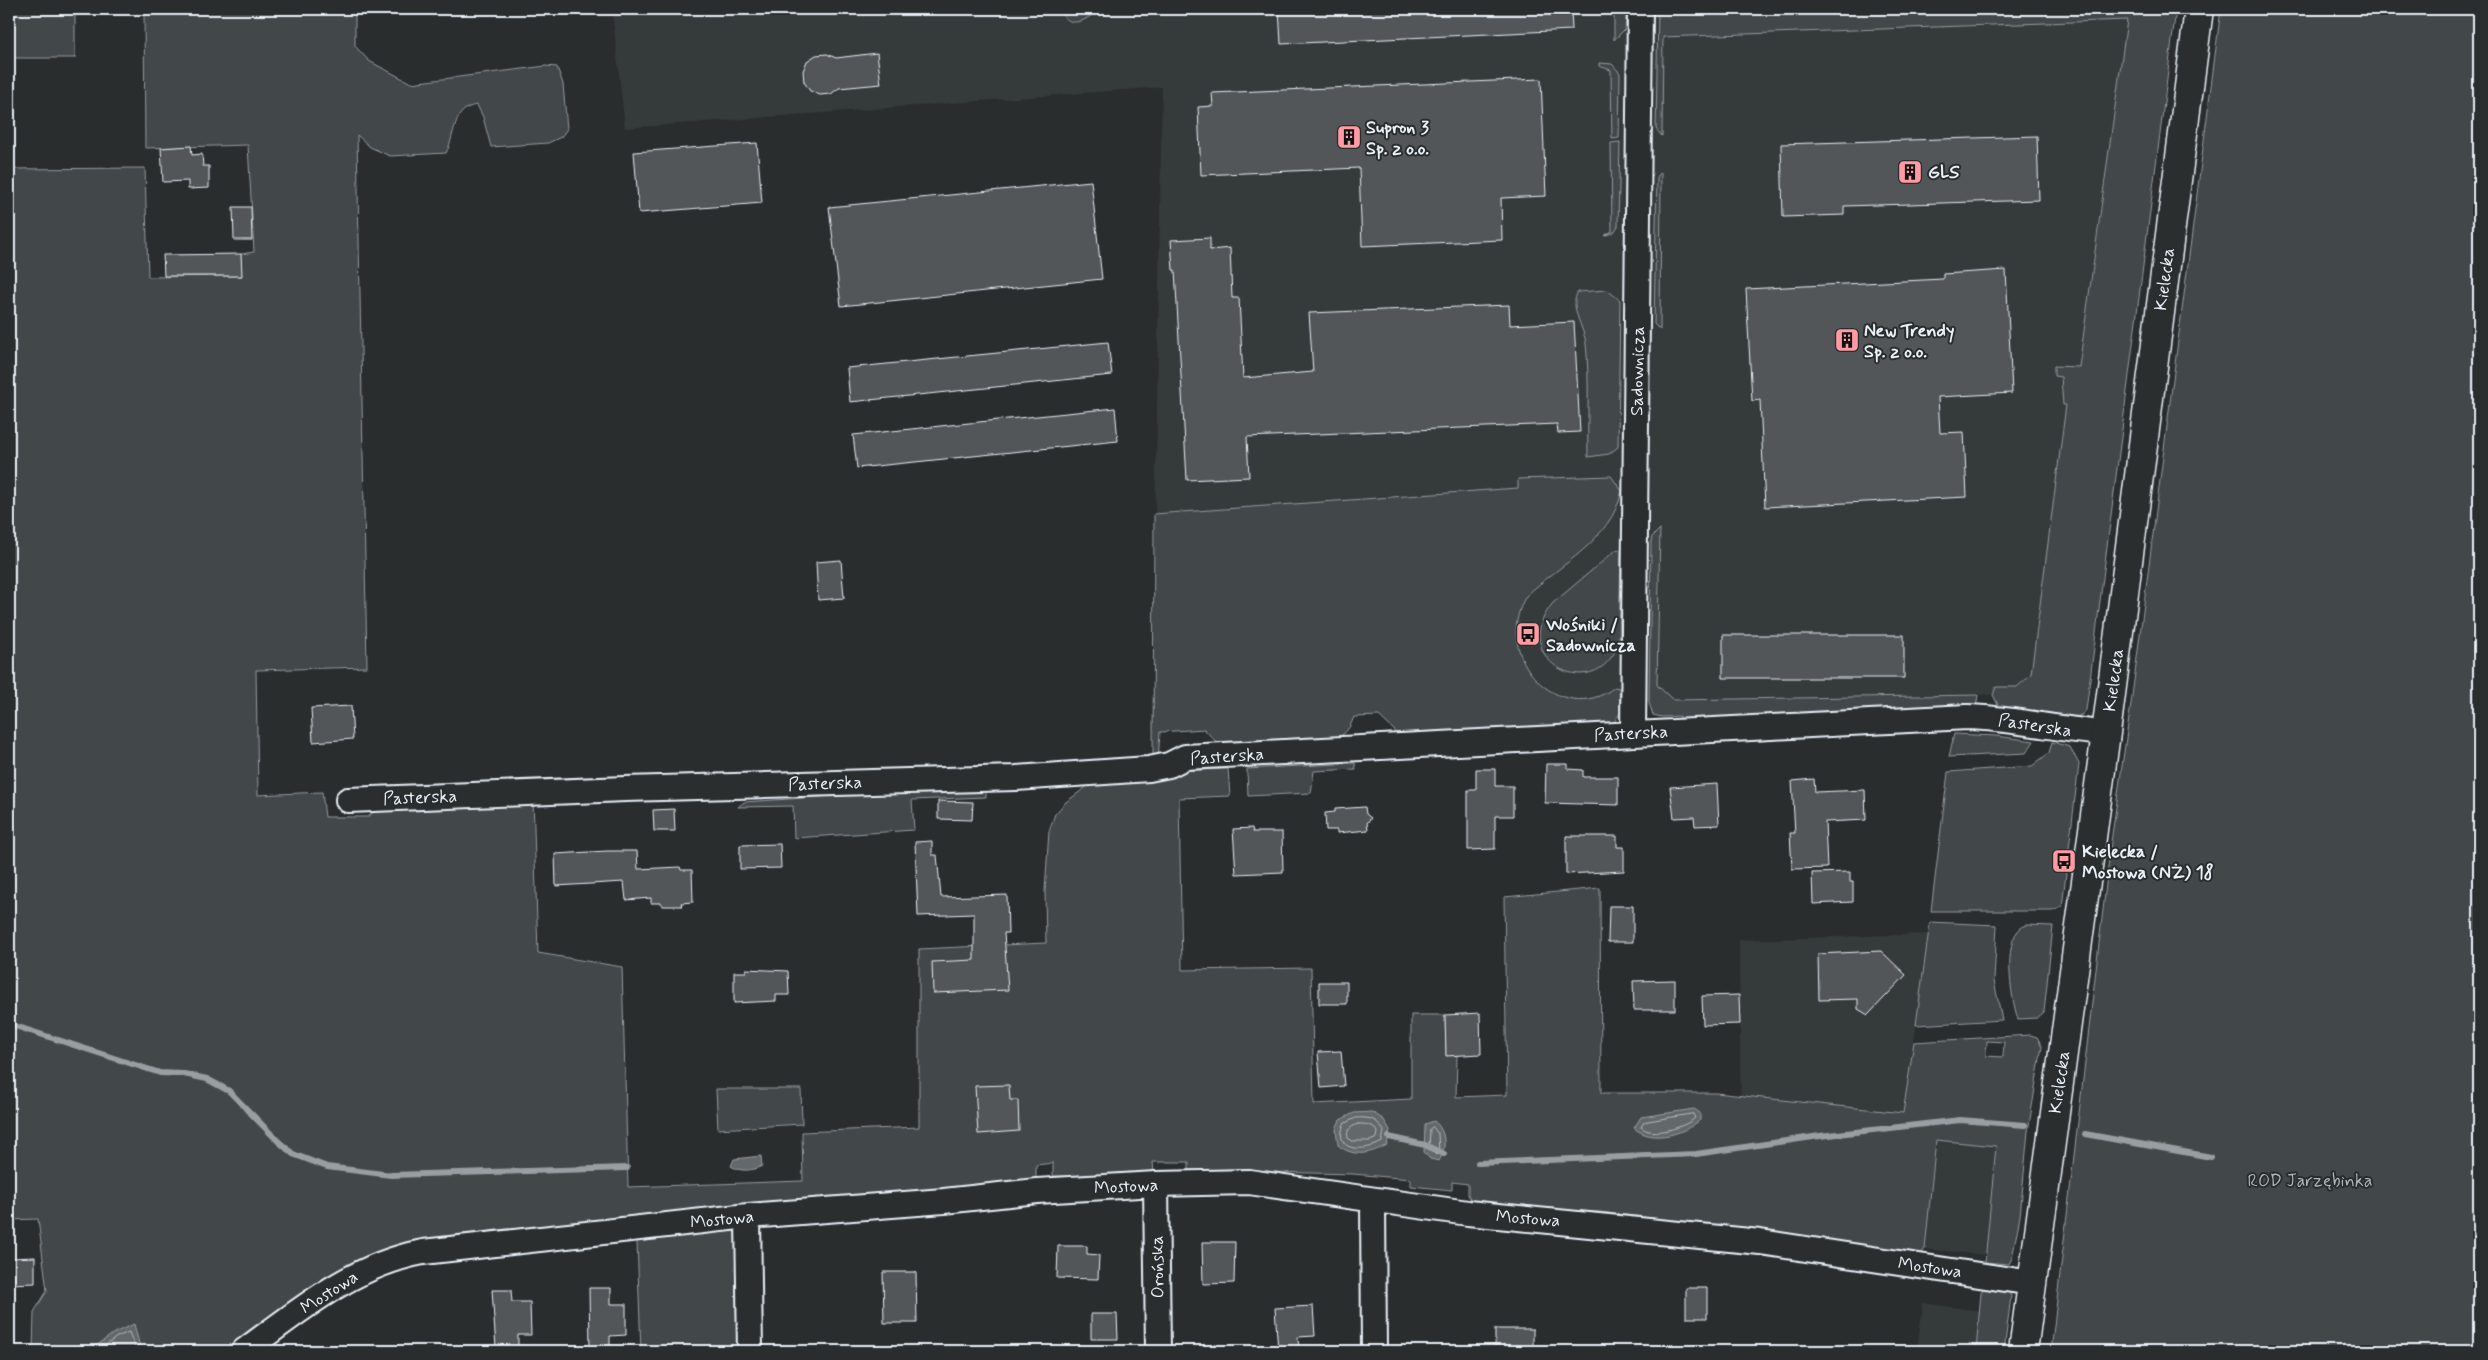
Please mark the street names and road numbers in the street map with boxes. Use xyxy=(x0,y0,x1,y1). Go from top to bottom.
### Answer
street label: Kielecka xyxy=(2149,246,2181,312)
street label: Sadownicza xyxy=(1625,326,1651,416)
street label: Kielecka xyxy=(2098,647,2130,713)
street label: Pasterska xyxy=(1996,708,2073,744)
street label: Pasterska xyxy=(1593,720,1669,748)
street label: Pasterska xyxy=(1189,742,1265,772)
street label: Pasterska xyxy=(788,771,862,797)
street label: Pasterska xyxy=(383,785,457,811)
street label: Kielecka xyxy=(2044,1049,2076,1115)
street label: Mostowa xyxy=(1093,1173,1159,1201)
street label: Mostowa xyxy=(689,1205,755,1235)
street label: Mostowa xyxy=(1495,1205,1561,1233)
street label: Orońska xyxy=(1145,1235,1171,1299)
street label: Mostowa xyxy=(1896,1252,1963,1284)
street label: Mostowa xyxy=(296,1265,363,1320)

